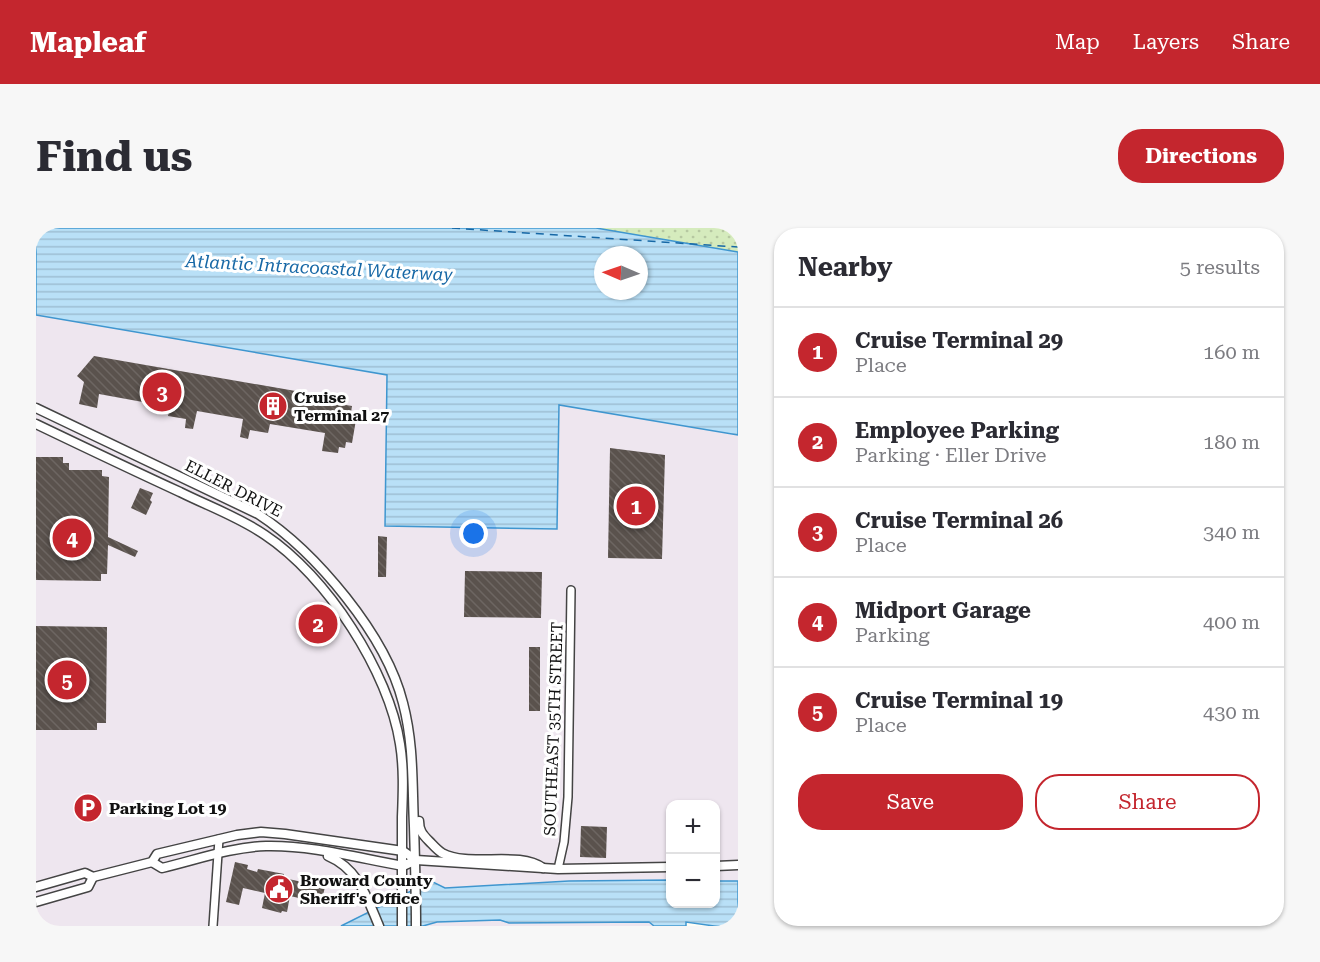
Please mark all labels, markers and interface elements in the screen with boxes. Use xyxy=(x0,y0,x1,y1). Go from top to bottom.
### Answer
text: Mapleaf xyxy=(30,26,146,59)
text: Map xyxy=(1055,30,1100,54)
text: Layers xyxy=(1133,30,1199,54)
text: Share xyxy=(1232,30,1290,54)
button: Directions xyxy=(1118,129,1284,183)
text: Find us xyxy=(36,132,193,181)
north arrow xyxy=(594,246,648,300)
water label: Atlantic Intracoastal Waterway xyxy=(184,250,454,285)
text: Nearby xyxy=(798,252,892,282)
text: 5 results xyxy=(1180,255,1260,279)
text: Cruise Terminal 29 xyxy=(855,328,1063,353)
text: 1 xyxy=(812,340,823,364)
text: 160 m xyxy=(1203,340,1260,364)
text: Place xyxy=(855,353,907,377)
pin: 3 xyxy=(142,370,182,414)
place label: Cruise Terminal 27 xyxy=(294,388,389,425)
building icon: Cruise Terminal 27 xyxy=(257,390,289,422)
text: Employee Parking xyxy=(855,418,1059,443)
text: 2 xyxy=(812,430,823,454)
text: 180 m xyxy=(1203,430,1260,454)
text: Parking · Eller Drive xyxy=(855,443,1047,467)
street label: ELLER DRIVE xyxy=(182,456,285,521)
pin: 1 xyxy=(616,484,656,528)
text: Cruise Terminal 26 xyxy=(855,508,1063,533)
pin: 4 xyxy=(52,516,92,560)
your location xyxy=(459,519,488,548)
text: 3 xyxy=(812,520,823,544)
text: 340 m xyxy=(1203,520,1260,544)
text: Place xyxy=(855,533,907,557)
text: Midport Garage xyxy=(855,598,1031,623)
pin: 2 xyxy=(298,602,338,646)
text: 4 xyxy=(812,610,823,634)
text: 400 m xyxy=(1203,610,1260,634)
street label: SOUTHEAST 35TH STREET xyxy=(540,621,567,836)
text: Parking xyxy=(855,623,930,647)
pin: 5 xyxy=(48,658,87,702)
text: Cruise Terminal 19 xyxy=(855,688,1063,713)
text: 5 xyxy=(812,700,823,724)
text: 430 m xyxy=(1203,700,1260,724)
text: Place xyxy=(855,713,907,737)
button: Save xyxy=(798,774,1023,830)
button: Share xyxy=(1035,774,1260,830)
parking icon: Parking Lot 19 xyxy=(72,792,104,824)
place label: Parking Lot 19 xyxy=(109,799,227,818)
map controls xyxy=(666,800,720,908)
button: + xyxy=(666,800,720,854)
button: − xyxy=(666,854,720,908)
place label: Broward County Sheriff's Office xyxy=(300,871,433,908)
public building icon: Broward County Sheriff's Office xyxy=(263,873,295,905)

